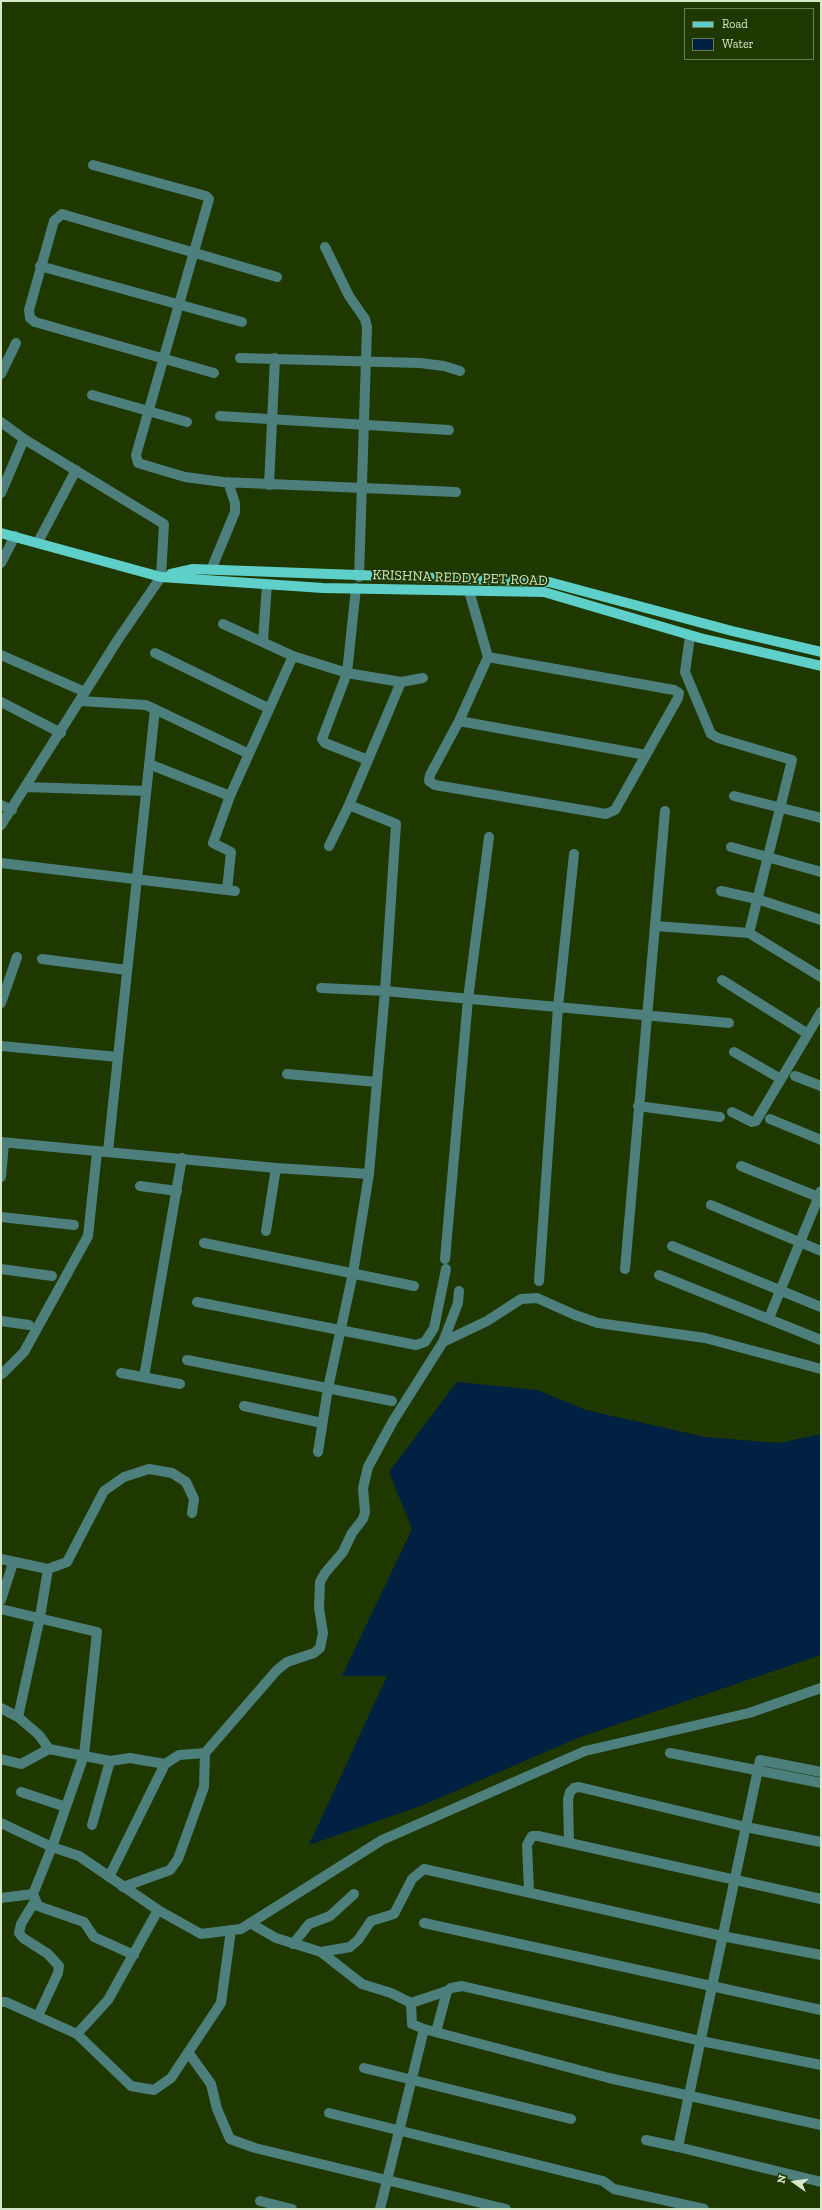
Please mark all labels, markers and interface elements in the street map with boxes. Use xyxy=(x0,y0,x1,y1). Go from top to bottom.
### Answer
legend xyxy=(684,8,814,60)
text: Road xyxy=(722,17,748,31)
text: Water xyxy=(722,37,754,51)
street label: KRISHNA REDDY PET ROAD xyxy=(372,567,548,589)
north arrow xyxy=(774,2162,814,2202)
text: N xyxy=(775,2173,789,2185)

